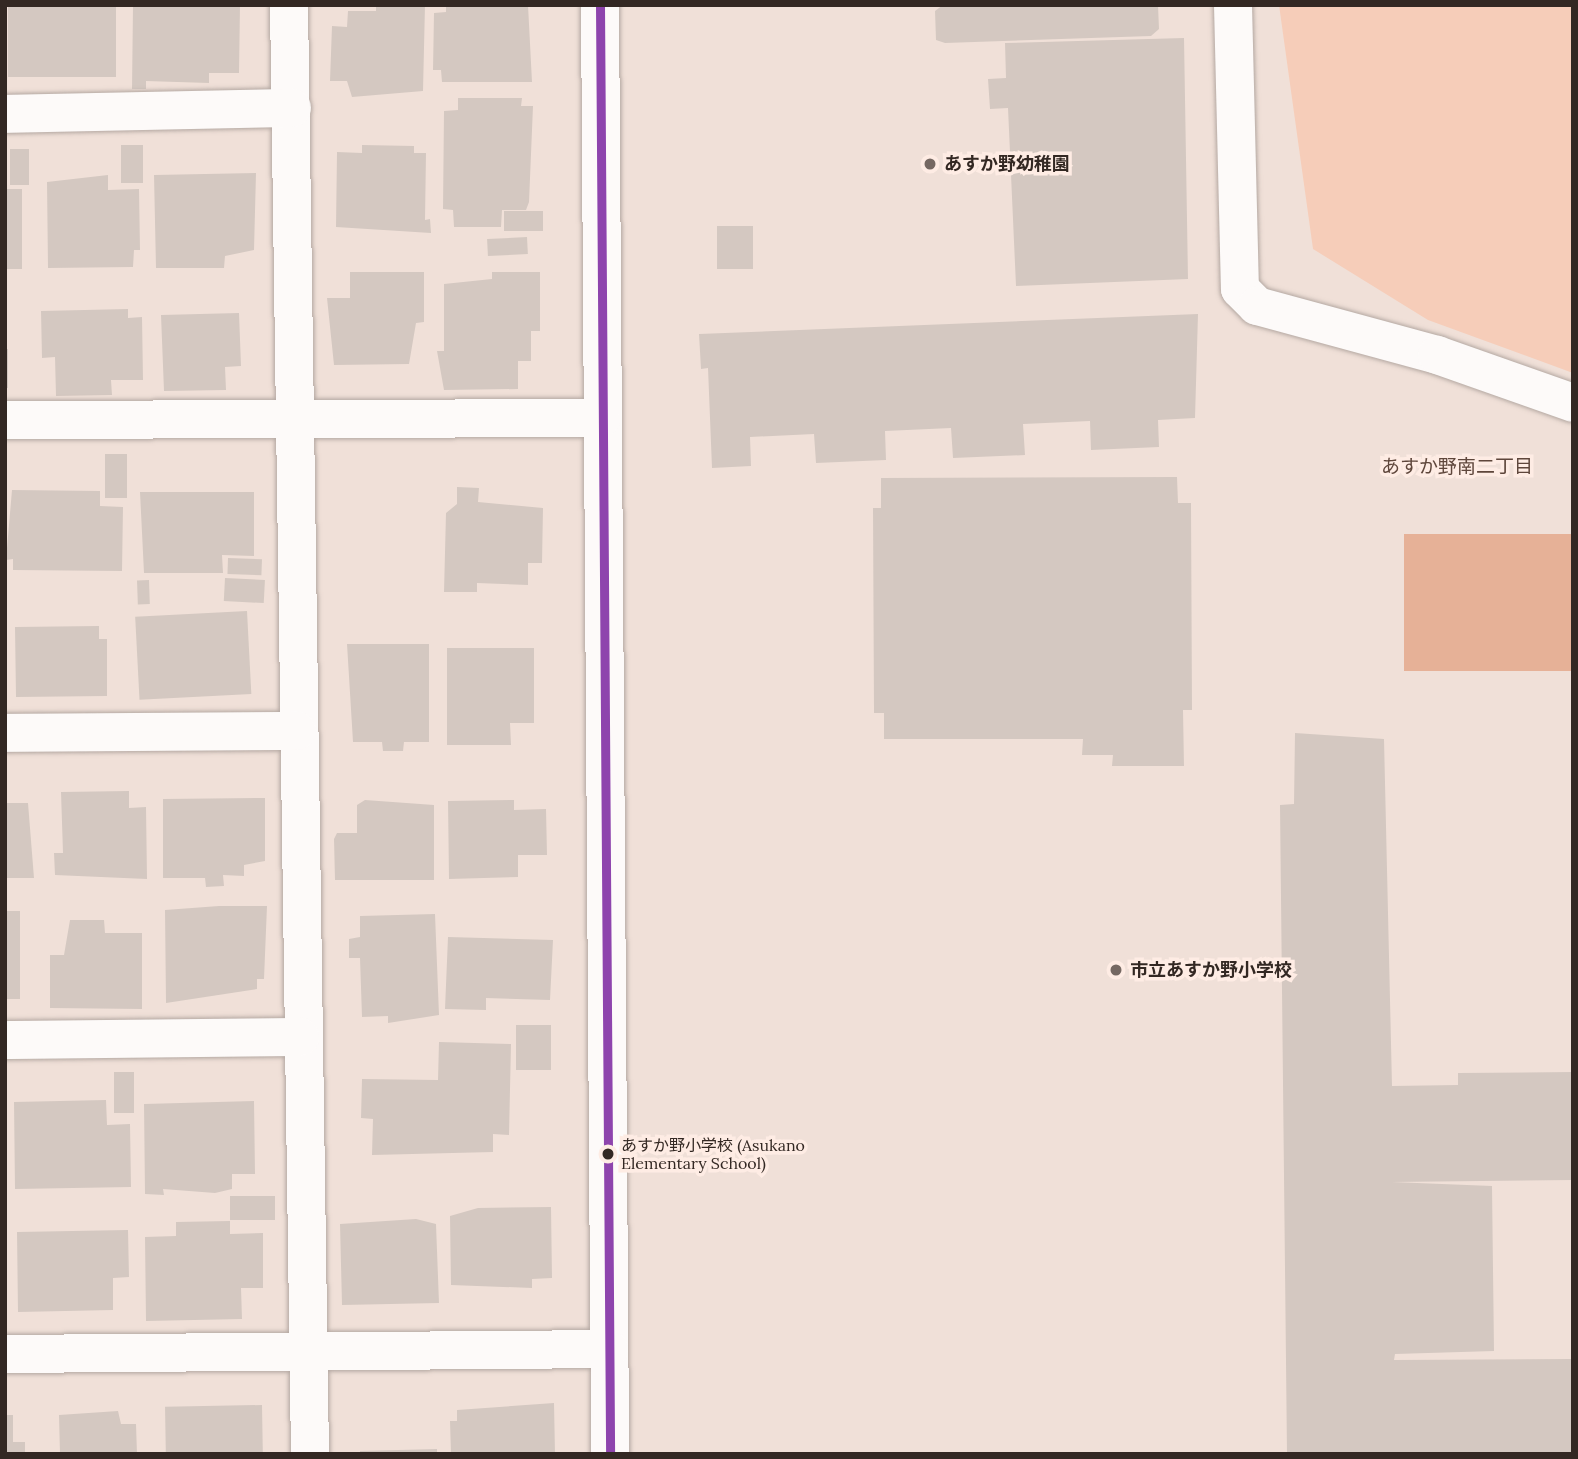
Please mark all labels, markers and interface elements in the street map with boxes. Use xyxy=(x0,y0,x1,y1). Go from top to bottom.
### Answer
place label: あすか野幼稚園 xyxy=(944,153,1070,175)
marker: あすか野幼稚園 xyxy=(922,156,938,172)
district label: あすか野南二丁目 xyxy=(1381,456,1533,478)
place label: 市立あすか野小学校 xyxy=(1130,959,1292,981)
marker: 市立あすか野小学校 xyxy=(1108,962,1124,978)
place label: あすか野小学校 (Asukano Elementary School) xyxy=(621,1135,805,1173)
marker: あすか野小学校 (Asukano Elementary School) xyxy=(601,1147,615,1161)

